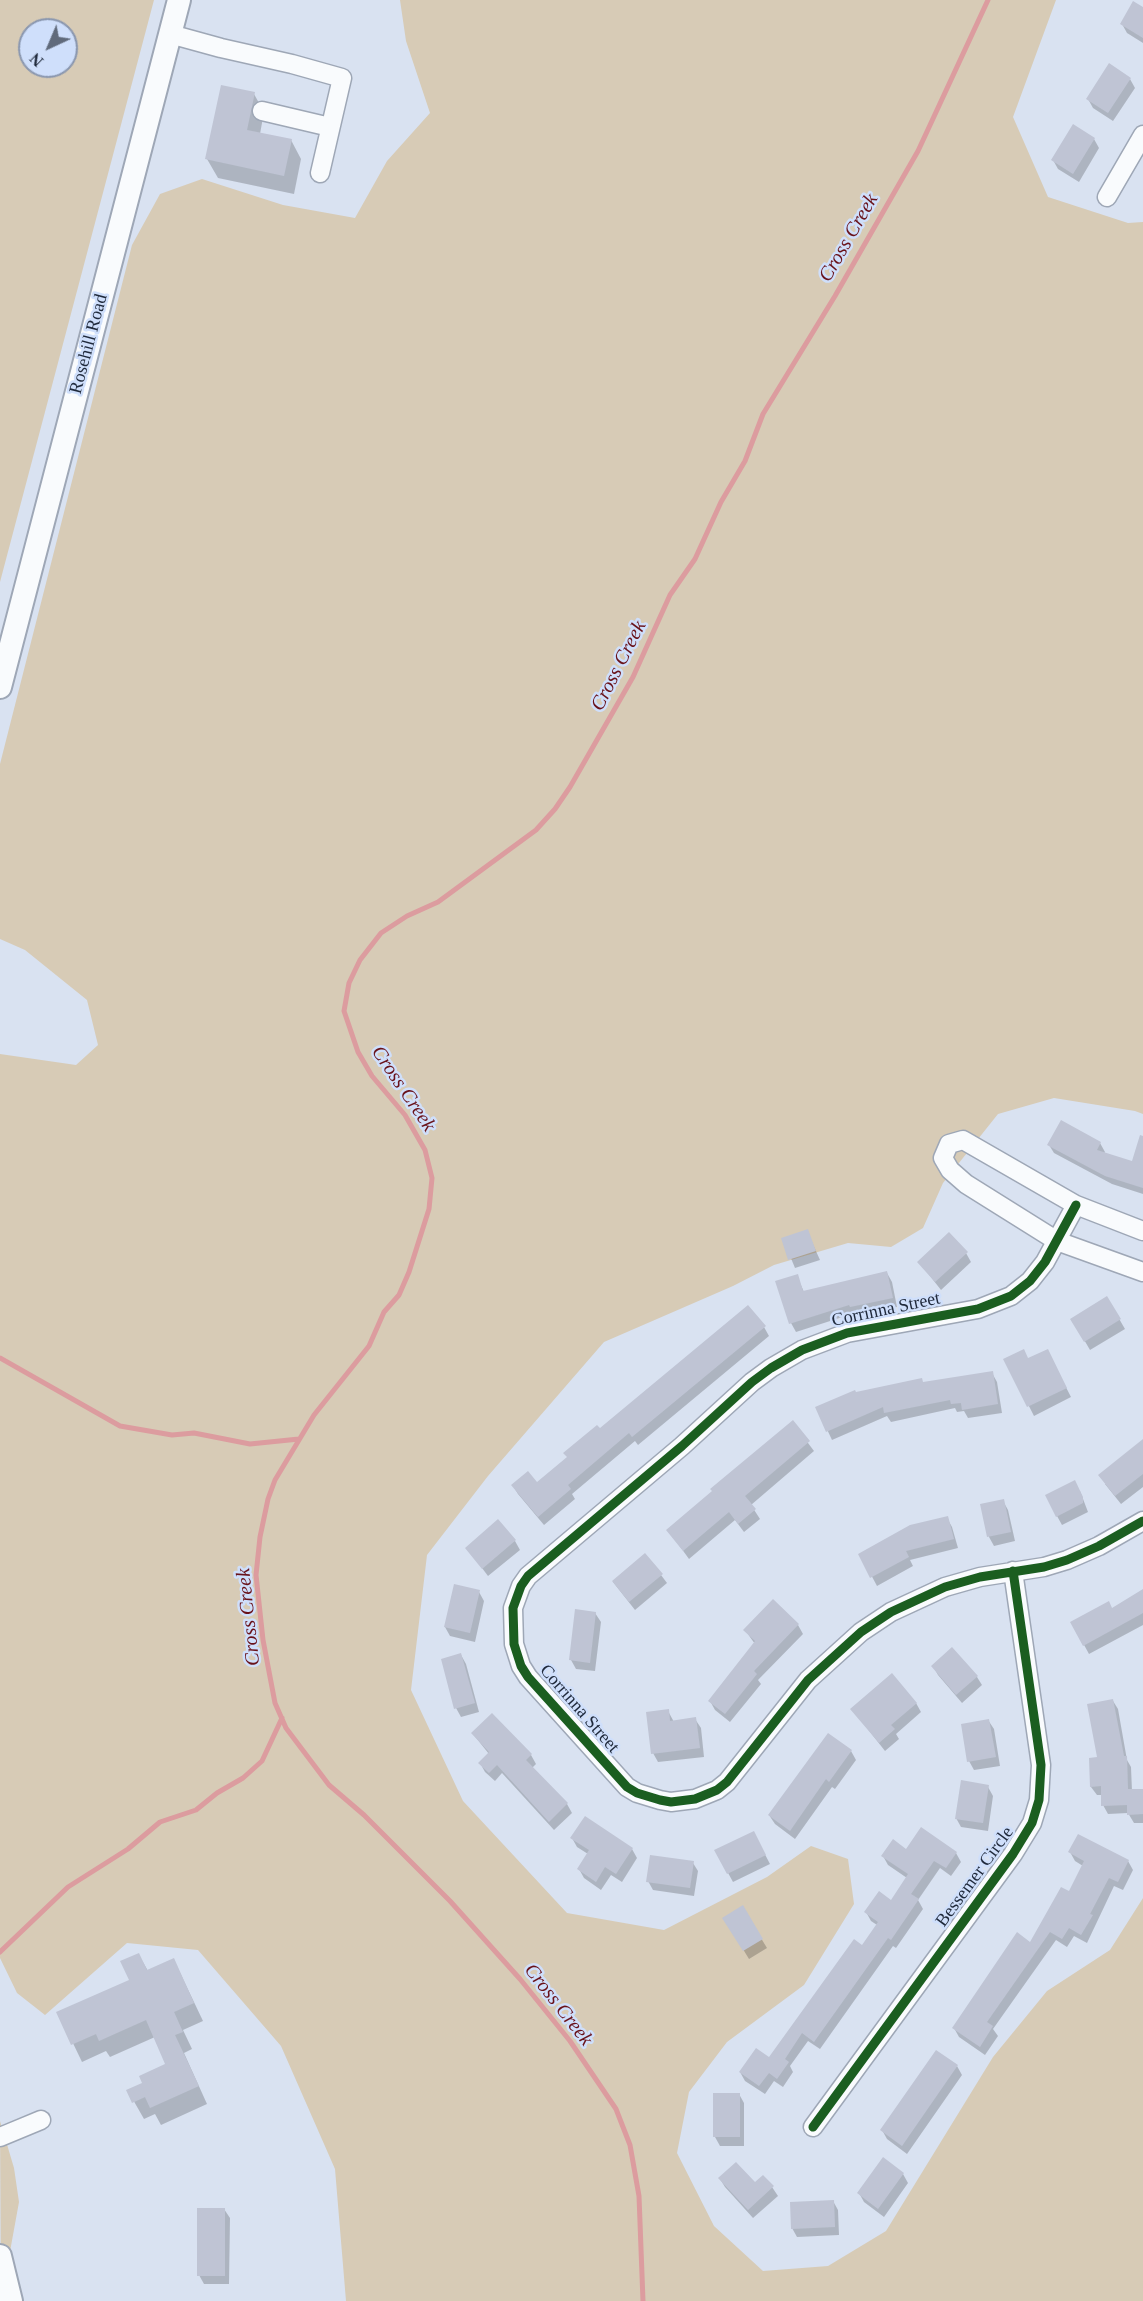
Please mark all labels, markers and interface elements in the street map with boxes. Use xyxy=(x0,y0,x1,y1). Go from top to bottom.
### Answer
north arrow xyxy=(18,18,78,78)
text: N xyxy=(26,50,47,70)
water label: Cross Creek xyxy=(814,190,884,286)
street label: Rosehill Road xyxy=(65,292,113,396)
water label: Cross Creek xyxy=(586,617,652,715)
water label: Cross Creek xyxy=(366,1042,440,1136)
street label: Corrinna Street xyxy=(830,1288,942,1332)
water label: Cross Creek xyxy=(232,1567,266,1667)
street label: Corrinna Street xyxy=(535,1660,623,1758)
street label: Bessemer Circle xyxy=(931,1823,1019,1931)
water label: Cross Creek xyxy=(518,1959,598,2051)

